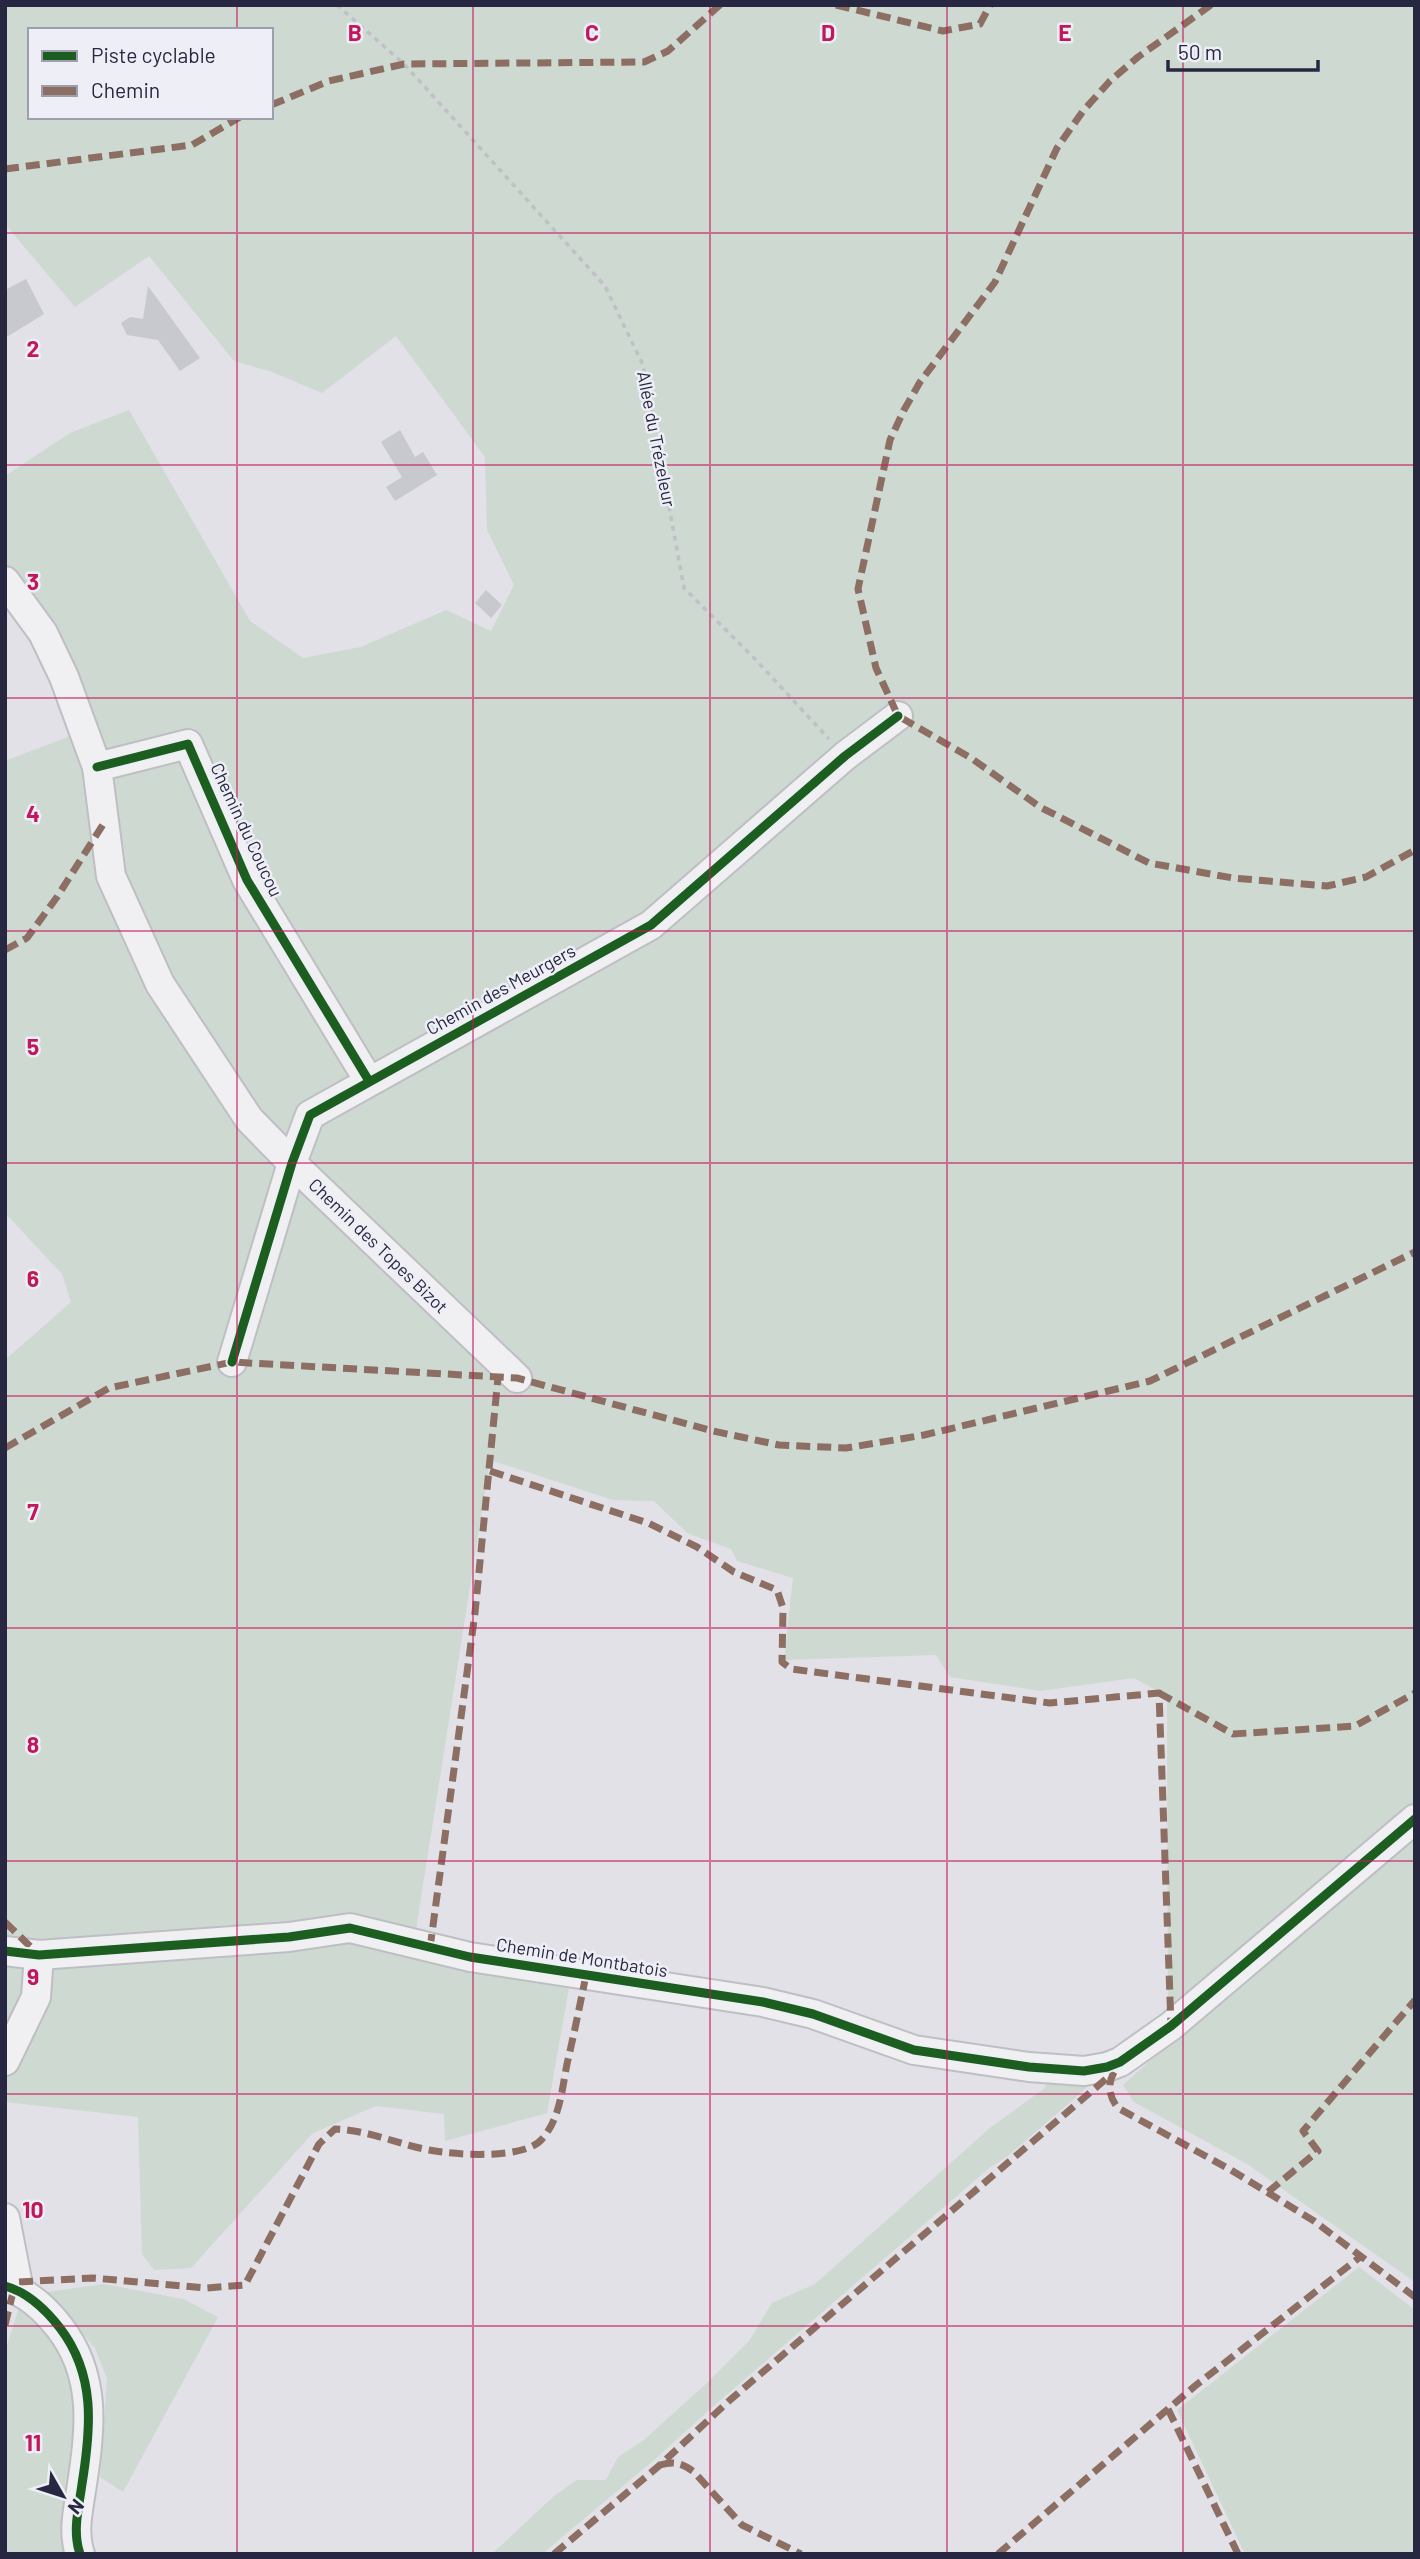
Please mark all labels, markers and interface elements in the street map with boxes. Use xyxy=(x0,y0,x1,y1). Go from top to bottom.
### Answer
text: B xyxy=(348,18,362,46)
text: C xyxy=(585,18,599,46)
text: D xyxy=(821,18,835,46)
text: E xyxy=(1058,18,1072,46)
legend xyxy=(28,28,273,119)
scale bar xyxy=(1168,28,1318,72)
text: 50 m xyxy=(1178,39,1222,64)
text: Piste cyclable xyxy=(91,42,216,67)
text: Chemin xyxy=(91,77,160,102)
text: 2 xyxy=(27,334,39,362)
street label: Allée du Trézeleur xyxy=(633,369,681,509)
text: 3 xyxy=(27,567,39,595)
street label: Chemin du Coucou xyxy=(206,759,288,900)
text: 4 xyxy=(26,799,40,827)
street label: Chemin des Meurgers xyxy=(422,939,579,1039)
text: 5 xyxy=(27,1032,39,1060)
street label: Chemin des Topes Bizot xyxy=(305,1173,453,1317)
text: 6 xyxy=(27,1264,39,1292)
text: 7 xyxy=(27,1497,39,1525)
text: 8 xyxy=(27,1730,39,1758)
street label: Chemin de Montbatois xyxy=(495,1933,669,1981)
text: 9 xyxy=(27,1962,39,1990)
text: 10 xyxy=(22,2195,44,2223)
text: 11 xyxy=(25,2428,41,2456)
north arrow xyxy=(28,2461,98,2531)
text: N xyxy=(64,2495,90,2519)

